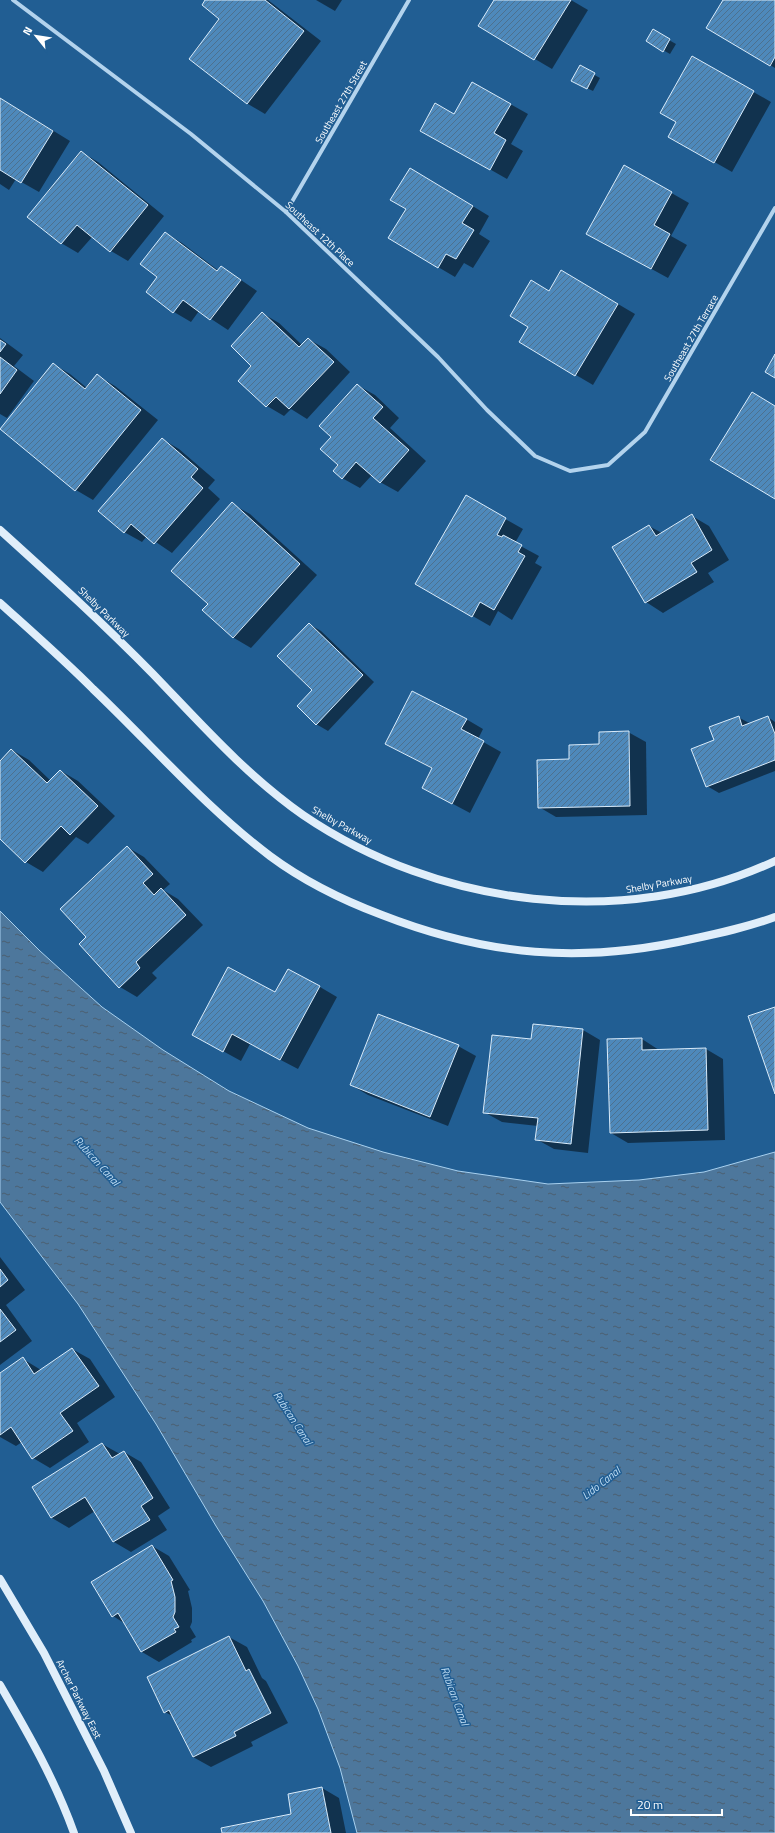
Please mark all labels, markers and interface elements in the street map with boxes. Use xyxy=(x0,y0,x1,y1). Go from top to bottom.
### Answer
north arrow xyxy=(16,16,56,56)
text: N xyxy=(19,24,36,38)
street label: Southeast 27th Street xyxy=(311,57,371,146)
street label: Southeast 12th Place xyxy=(282,198,358,270)
street label: Southeast 27th Terrace xyxy=(660,292,722,384)
street label: Shelby Parkway xyxy=(75,583,133,641)
street label: Shelby Parkway xyxy=(309,802,375,848)
street label: Shelby Parkway xyxy=(625,871,693,897)
water label: Rubican Canal xyxy=(70,1133,125,1190)
water label: Rubican Canal xyxy=(270,1388,317,1450)
water label: Lido Canal xyxy=(578,1462,625,1503)
street label: Archer Parkway East xyxy=(53,1657,106,1742)
water label: Rubican Canal xyxy=(437,1664,474,1729)
scale bar xyxy=(631,1791,722,1817)
text: 20 m xyxy=(637,1795,663,1814)

